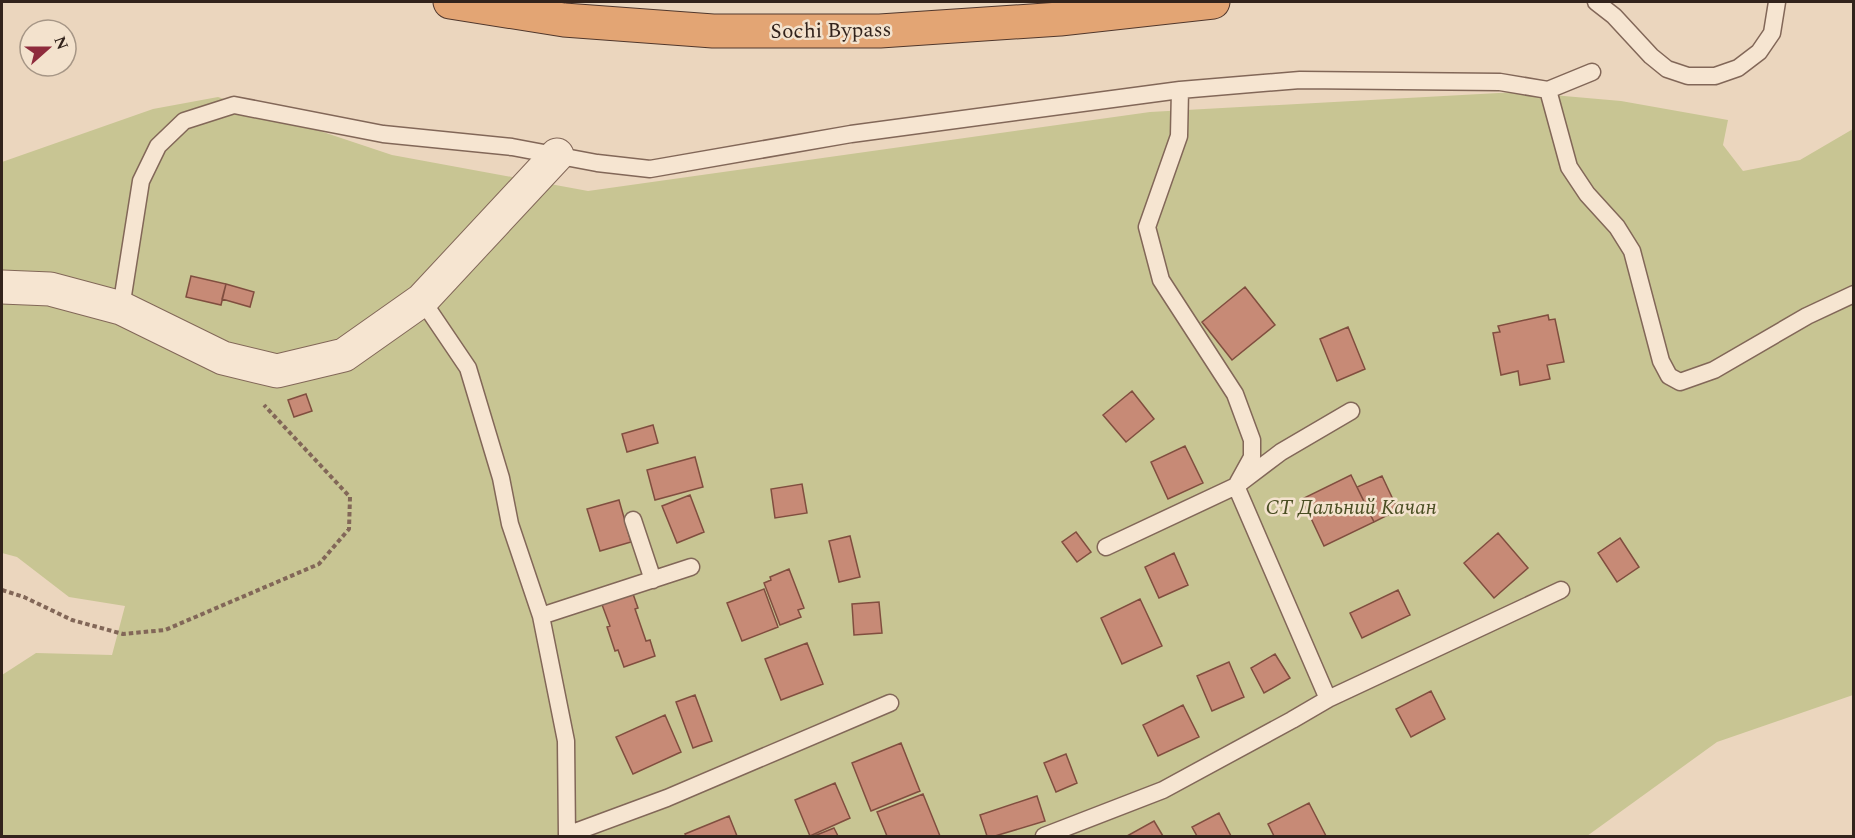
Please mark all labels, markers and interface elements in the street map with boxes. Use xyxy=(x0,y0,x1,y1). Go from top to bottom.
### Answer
street label: Sochi Bypass xyxy=(770,14,892,48)
north arrow xyxy=(18,18,78,78)
text: N xyxy=(48,33,75,53)
park label: СТ Дальний Качан xyxy=(1265,492,1437,524)

